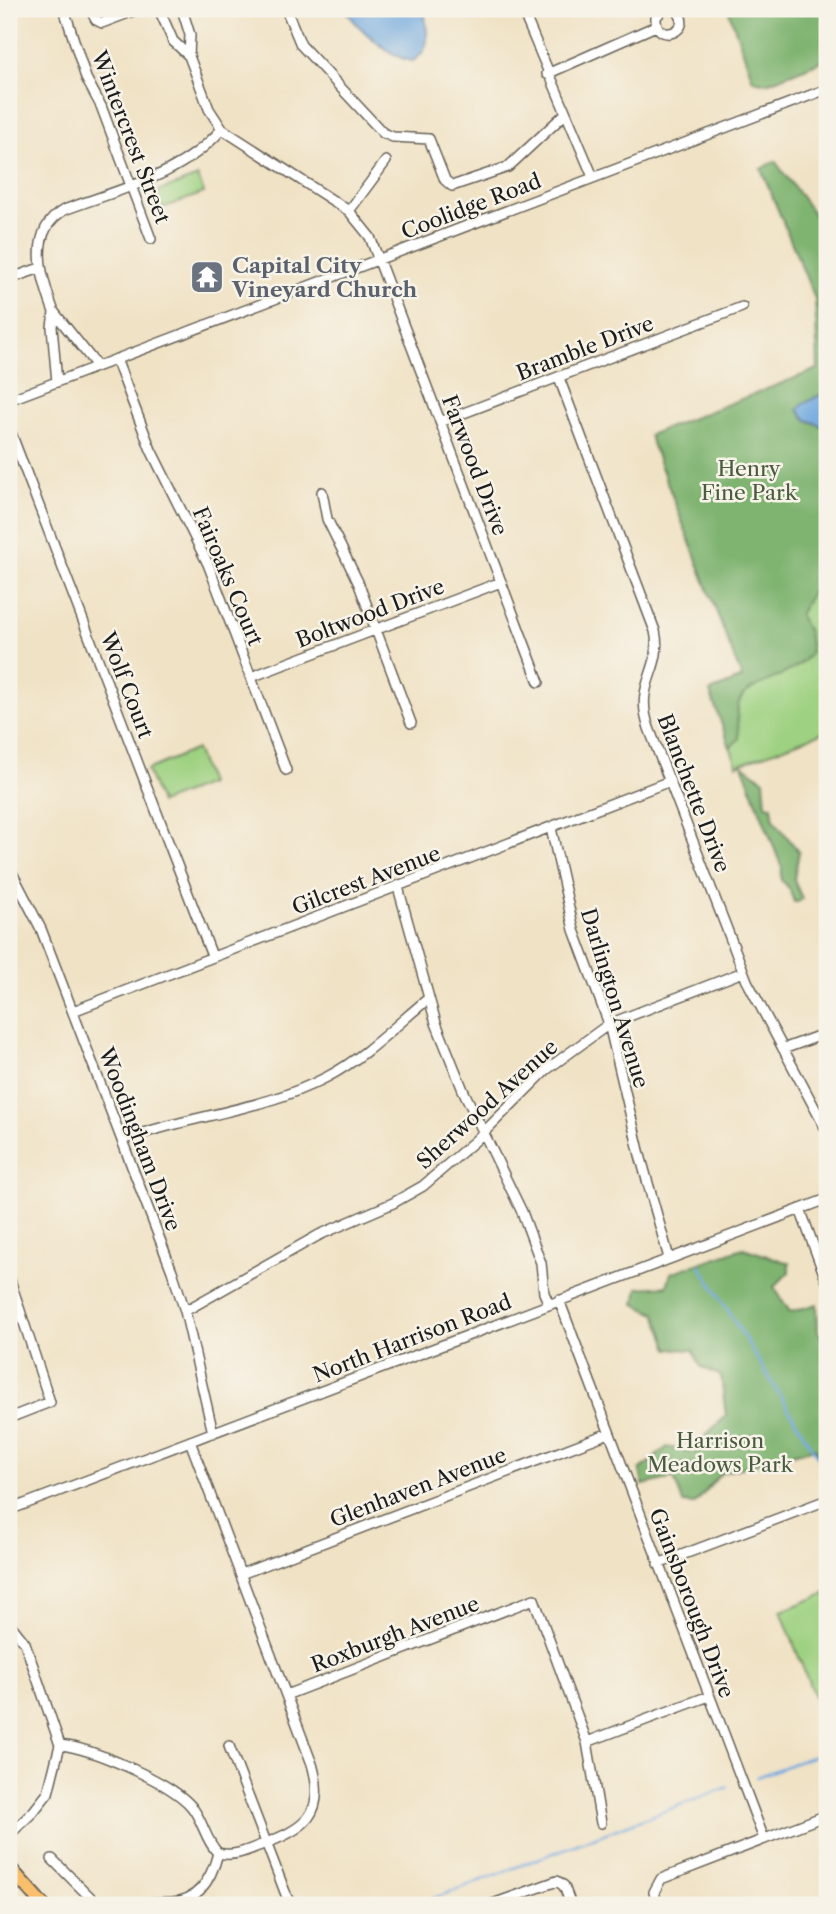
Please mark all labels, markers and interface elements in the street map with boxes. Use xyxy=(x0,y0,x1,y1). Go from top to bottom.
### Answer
street label: Wintercrest Street xyxy=(86,46,176,228)
street label: Coolidge Road xyxy=(398,168,545,244)
place label: Capital City Vineyard Church xyxy=(231,253,418,302)
temple icon: Capital City Vineyard Church xyxy=(188,258,226,296)
street label: Bramble Drive xyxy=(513,310,657,386)
street label: Farwood Drive xyxy=(437,391,513,539)
park label: Henry Fine Park xyxy=(701,456,798,505)
street label: Fairoaks Court xyxy=(188,503,269,650)
street label: Boltwood Drive xyxy=(292,573,448,653)
street label: Wolf Court xyxy=(95,627,159,742)
street label: Blanchette Drive xyxy=(652,710,736,876)
street label: Gilcrest Avenue xyxy=(288,840,444,920)
street label: Darlington Avenue xyxy=(576,905,654,1091)
street label: Sherwood Avenue xyxy=(411,1034,563,1174)
street label: Woodingham Drive xyxy=(93,1043,186,1234)
street label: North Harrison Road xyxy=(309,1289,515,1387)
park label: Harrison Meadows Park xyxy=(647,1428,794,1477)
street label: Glenhaven Avenue xyxy=(326,1442,510,1532)
street label: Gainsborough Drive xyxy=(644,1505,740,1701)
street label: Roxburgh Avenue xyxy=(308,1590,482,1678)

